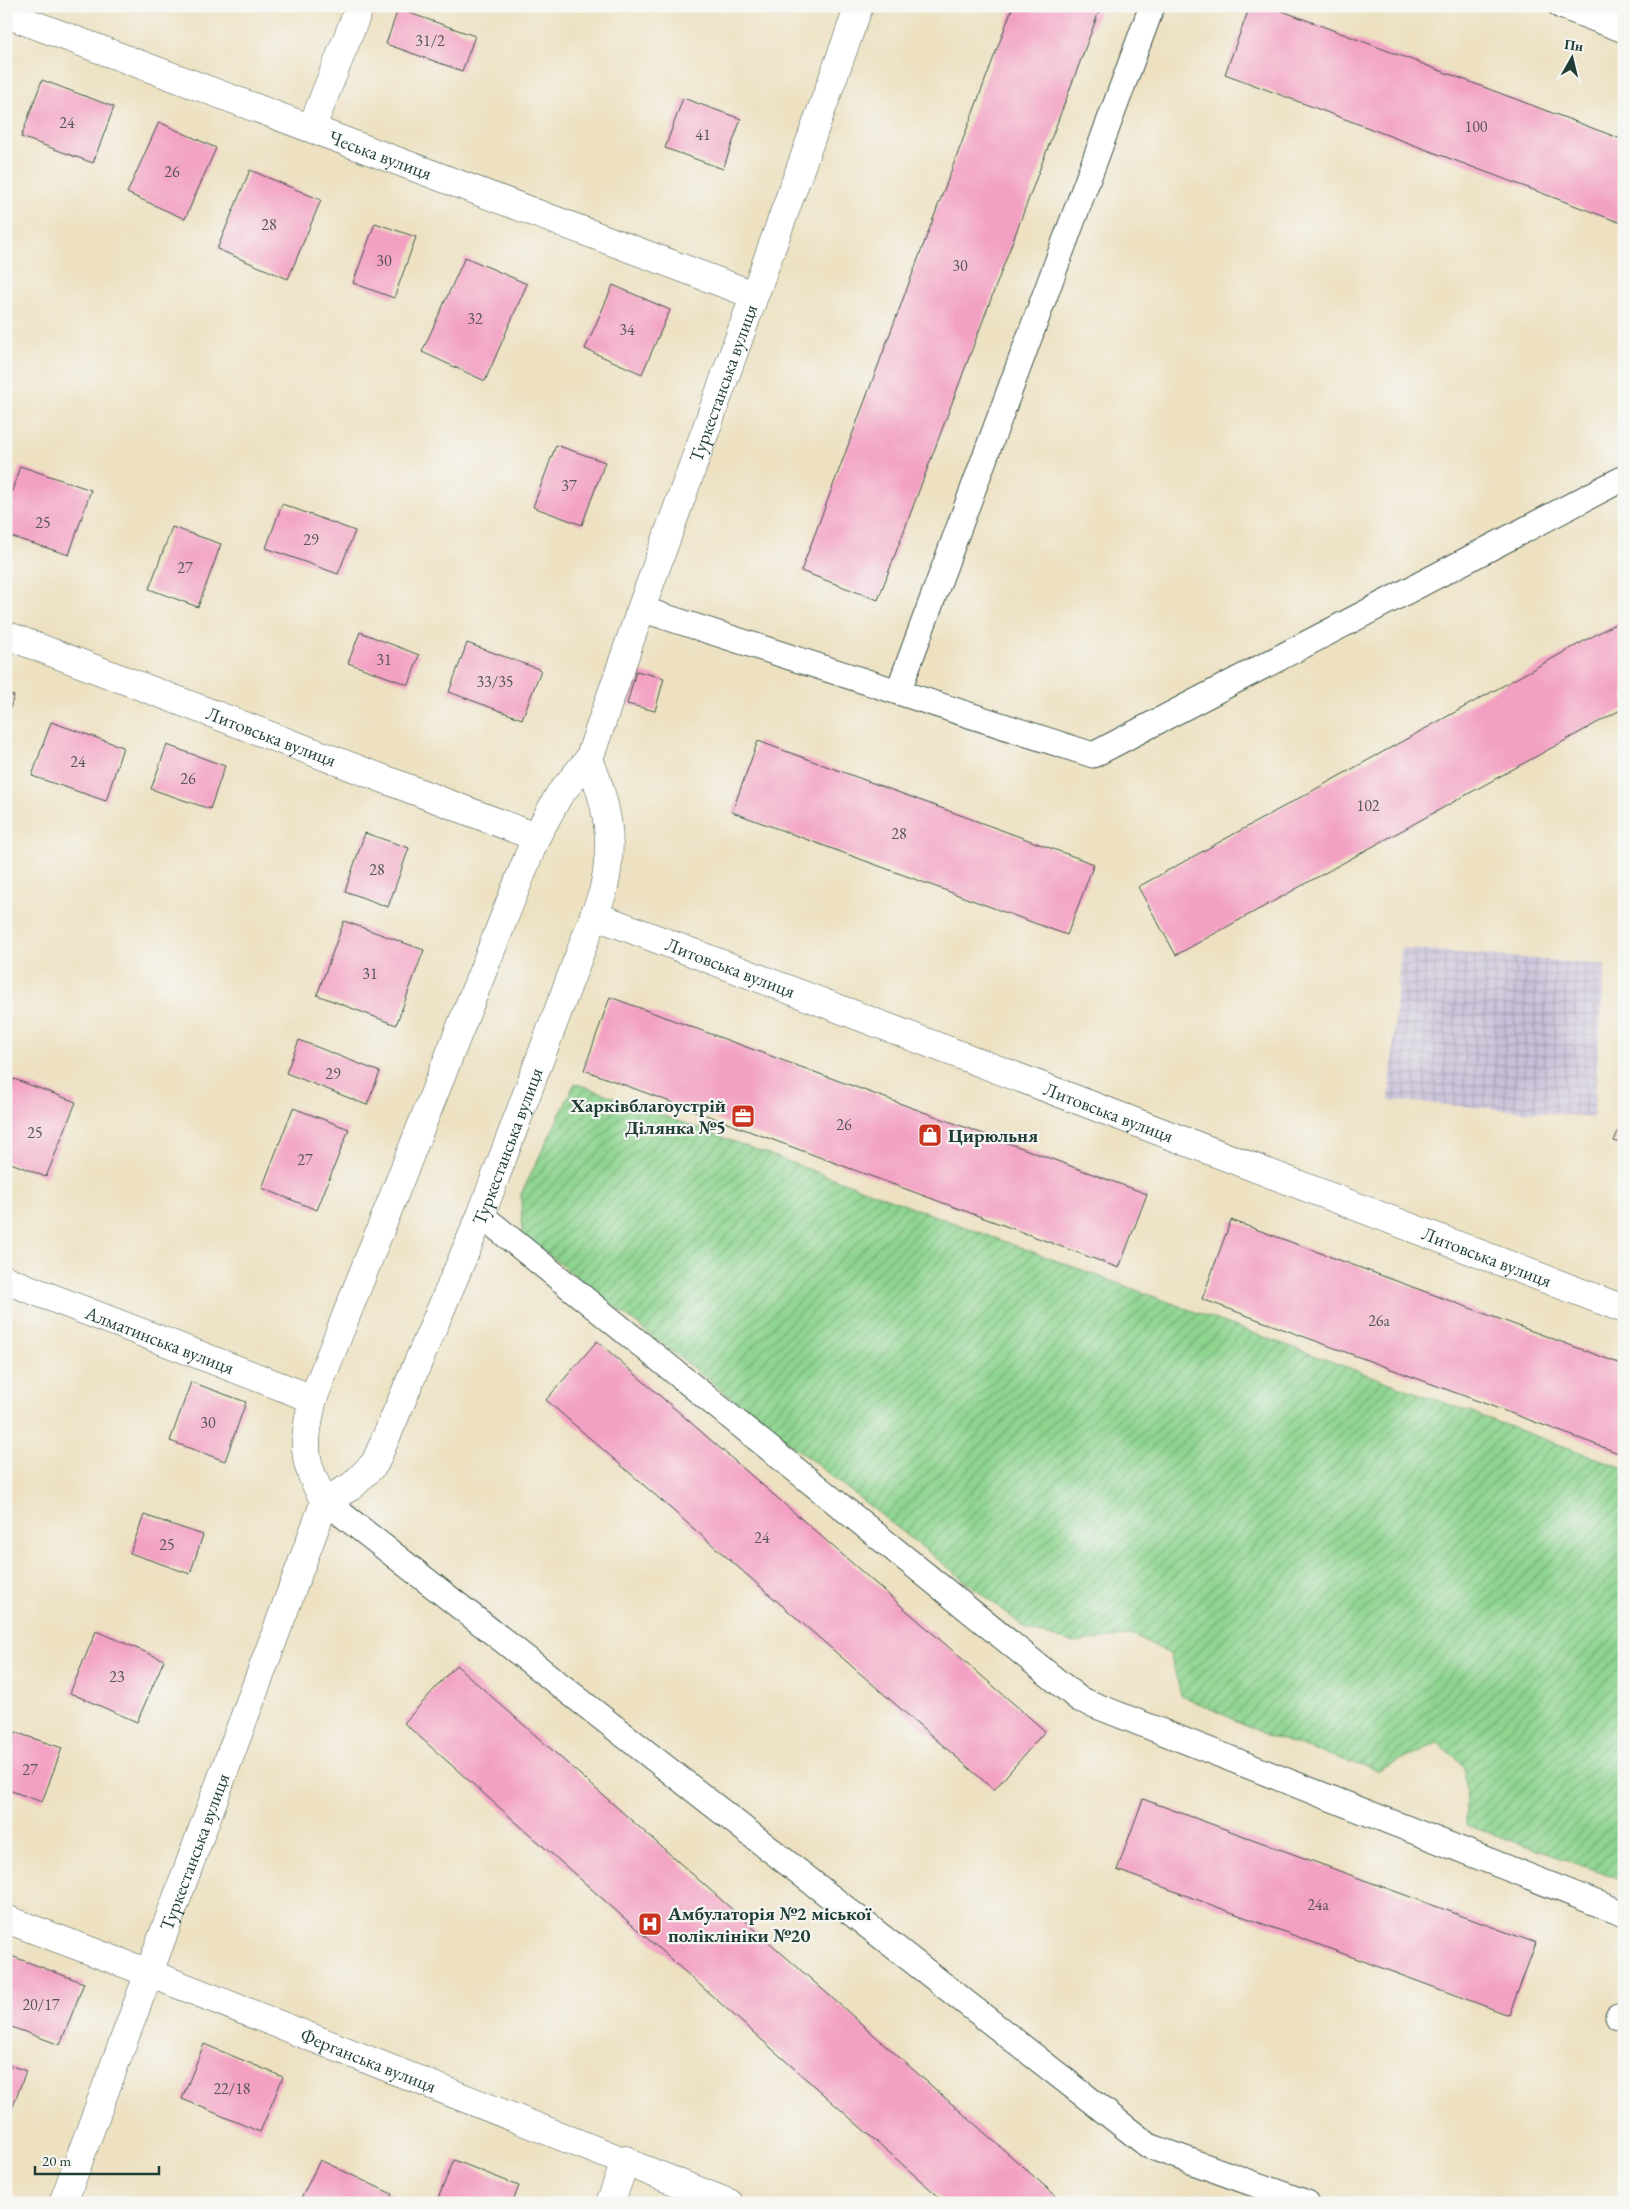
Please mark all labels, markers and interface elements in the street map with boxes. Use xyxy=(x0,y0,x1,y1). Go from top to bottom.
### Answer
house number: 31/2 xyxy=(415,30,445,51)
north arrow xyxy=(1548,32,1598,82)
text: Пн xyxy=(1563,35,1585,55)
house number: 24 xyxy=(59,112,75,133)
house number: 100 xyxy=(1464,116,1488,137)
street label: Чеська вулиця xyxy=(325,124,436,186)
house number: 41 xyxy=(695,124,711,145)
house number: 26 xyxy=(164,161,180,182)
house number: 28 xyxy=(261,214,277,235)
house number: 30 xyxy=(376,250,392,271)
house number: 30 xyxy=(952,255,968,276)
street label: Туркестанська вулиця xyxy=(683,300,763,466)
house number: 32 xyxy=(467,308,483,329)
house number: 34 xyxy=(619,319,635,340)
house number: 37 xyxy=(561,475,577,496)
house number: 25 xyxy=(35,512,51,533)
house number: 29 xyxy=(303,529,319,550)
house number: 27 xyxy=(177,557,193,578)
house number: 31 xyxy=(376,649,392,670)
house number: 33/35 xyxy=(476,671,514,692)
street label: Литовська вулиця xyxy=(203,701,340,773)
house number: 24 xyxy=(70,751,86,772)
house number: 26 xyxy=(180,768,196,789)
house number: 102 xyxy=(1356,795,1380,816)
house number: 28 xyxy=(891,823,907,844)
house number: 28 xyxy=(369,859,385,880)
street label: Литовська вулиця xyxy=(662,931,799,1004)
house number: 31 xyxy=(362,963,378,984)
house number: 29 xyxy=(325,1063,341,1084)
street label: Туркестанська вулиця xyxy=(466,1064,549,1229)
street label: Литовська вулиця xyxy=(1040,1076,1177,1149)
place label: Харківблагоустрій Ділянка №5 xyxy=(570,1093,726,1140)
office icon: Харківблагоустрій Ділянка №5 xyxy=(730,1103,756,1129)
house number: 26 xyxy=(836,1114,852,1135)
house number: 25 xyxy=(27,1122,43,1143)
shop icon: Цирюльня xyxy=(917,1122,943,1148)
place label: Цирюльня xyxy=(948,1123,1038,1148)
house number: 27 xyxy=(297,1149,313,1170)
street label: Литовська вулиця xyxy=(1418,1221,1556,1293)
street label: Алматинська вулиця xyxy=(81,1300,238,1380)
house number: 26а xyxy=(1368,1310,1390,1331)
house number: 30 xyxy=(200,1412,216,1433)
house number: 24 xyxy=(754,1527,770,1548)
house number: 25 xyxy=(159,1534,175,1555)
house number: 23 xyxy=(109,1666,125,1687)
house number: 27 xyxy=(22,1759,38,1780)
street label: Туркестанська вулиця xyxy=(154,1769,236,1934)
house number: 24а xyxy=(1307,1894,1329,1915)
place label: Амбулаторія №2 міської поліклініки №20 xyxy=(667,1901,872,1948)
hospital icon: Амбулаторія №2 міської поліклініки №20 xyxy=(637,1911,663,1937)
house number: 20/17 xyxy=(22,1994,60,2015)
street label: Ферганська вулиця xyxy=(297,2022,440,2099)
house number: 22/18 xyxy=(213,2078,251,2099)
scale bar xyxy=(35,2144,159,2176)
text: 20 m xyxy=(42,2151,71,2170)

